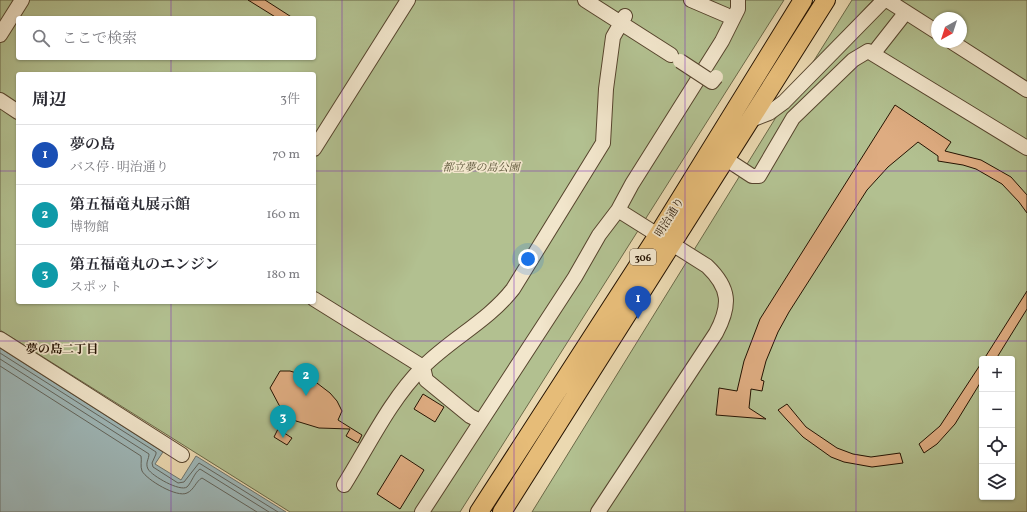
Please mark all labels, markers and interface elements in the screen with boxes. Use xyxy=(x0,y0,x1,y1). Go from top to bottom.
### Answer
north arrow xyxy=(931,12,967,48)
search box xyxy=(16,16,316,60)
icon: search xyxy=(30,27,52,49)
text: ここで検索 xyxy=(62,29,137,50)
text: 周辺 xyxy=(32,89,66,112)
text: 3件 xyxy=(280,91,300,109)
text: 夢の島 xyxy=(70,135,115,156)
text: 1 xyxy=(42,146,48,164)
text: 70 m xyxy=(272,146,300,164)
text: バス停 · 明治通り xyxy=(70,159,169,177)
park label: 都立夢の島公園 xyxy=(443,161,521,176)
text: 第五福竜丸展示館 xyxy=(70,195,190,216)
street label: 明治通り xyxy=(652,195,688,240)
text: 2 xyxy=(42,206,48,224)
text: 160 m xyxy=(266,206,300,224)
text: 博物館 xyxy=(70,219,109,237)
your location xyxy=(518,249,538,269)
road number: 306 xyxy=(630,249,656,265)
text: 第五福竜丸のエンジン xyxy=(70,255,219,276)
text: 3 xyxy=(42,266,48,284)
text: 180 m xyxy=(266,266,300,284)
text: スポット xyxy=(70,279,122,297)
pin: 1 xyxy=(625,286,651,319)
district label: 夢の島二丁目 xyxy=(26,342,98,358)
map controls xyxy=(979,356,1015,500)
button: + xyxy=(979,356,1015,392)
pin: 2 xyxy=(293,363,319,396)
button: − xyxy=(979,392,1015,428)
pin: 3 xyxy=(270,405,296,438)
button: locate xyxy=(979,428,1015,464)
button: layers xyxy=(979,464,1015,500)

